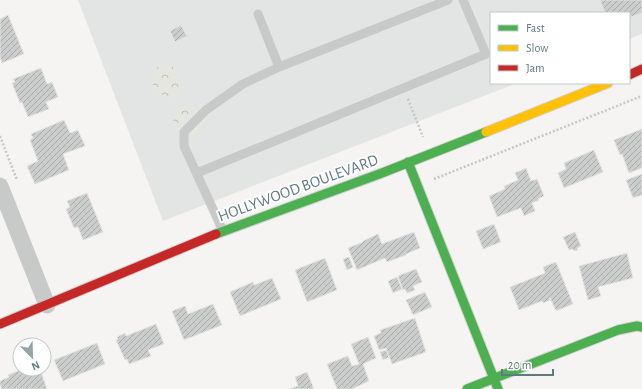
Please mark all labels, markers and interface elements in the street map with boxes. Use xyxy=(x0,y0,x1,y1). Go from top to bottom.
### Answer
legend xyxy=(490,12,630,84)
text: Fast xyxy=(526,22,545,34)
text: Slow xyxy=(526,42,548,54)
text: Jam xyxy=(526,62,545,74)
street label: HOLLYWOOD BOULEVARD xyxy=(216,152,380,224)
north arrow xyxy=(12,337,52,377)
scale bar xyxy=(502,351,553,377)
text: N xyxy=(30,359,41,372)
text: 20 m xyxy=(508,359,531,371)

